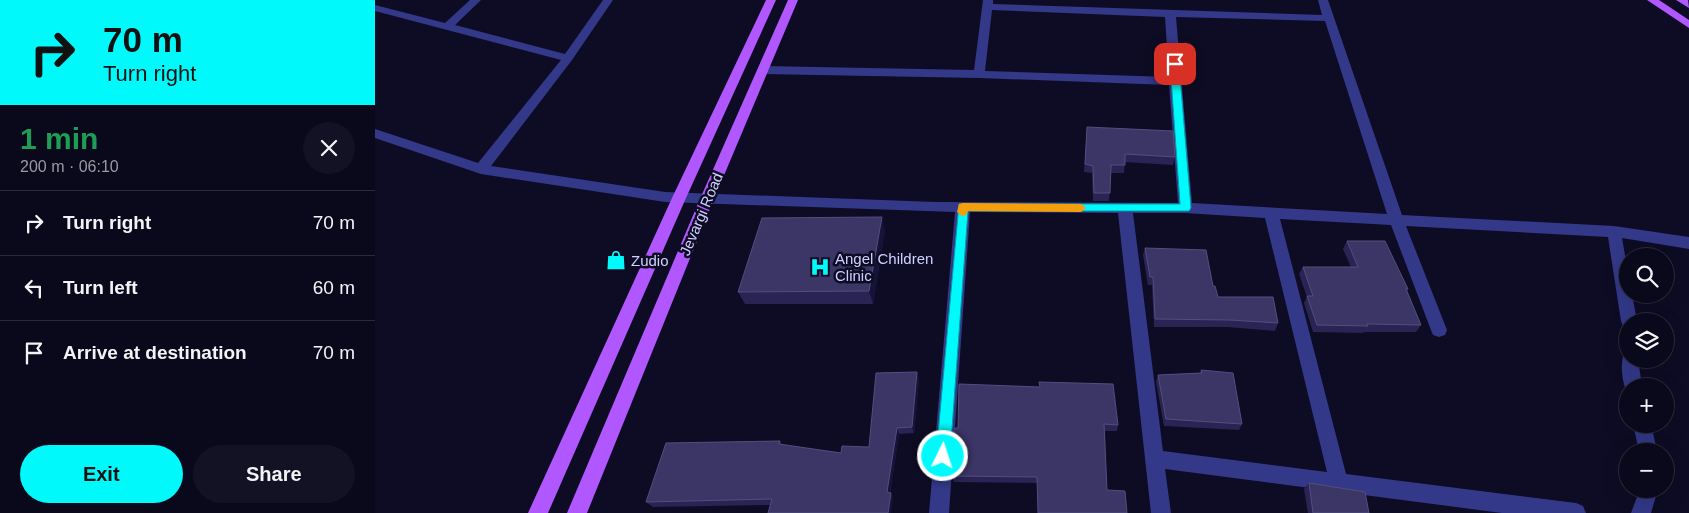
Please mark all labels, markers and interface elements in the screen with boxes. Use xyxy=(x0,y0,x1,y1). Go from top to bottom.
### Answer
icon: right xyxy=(20,20,85,85)
text: 70 m xyxy=(103,20,183,59)
pin xyxy=(1154,43,1196,85)
icon: arrive xyxy=(1161,50,1189,78)
text: Turn right xyxy=(103,61,196,86)
text: 1 min xyxy=(20,122,98,155)
button: close xyxy=(303,122,355,174)
text: 200 m · 06:10 xyxy=(20,158,119,175)
street label: Jevargi Road xyxy=(676,170,726,258)
icon: right xyxy=(20,209,48,237)
text: Turn right xyxy=(63,212,151,233)
text: 70 m xyxy=(313,212,355,233)
map controls xyxy=(1619,248,1674,498)
button: search xyxy=(1619,248,1674,303)
shop icon: Zudio xyxy=(605,249,627,271)
place label: Angel Children Clinic xyxy=(835,250,933,284)
place label: Zudio xyxy=(631,252,669,269)
hospital icon: Angel Children Clinic xyxy=(809,256,831,278)
icon: left xyxy=(20,274,48,302)
text: Turn left xyxy=(63,277,138,298)
text: 60 m xyxy=(313,277,355,298)
button: layers xyxy=(1619,313,1674,368)
icon: arrive xyxy=(20,339,48,367)
text: Arrive at destination xyxy=(63,342,247,363)
text: 70 m xyxy=(313,342,355,363)
button: + xyxy=(1619,378,1674,433)
position arrow xyxy=(916,429,968,481)
button: − xyxy=(1619,443,1674,498)
button: Exit xyxy=(20,445,183,503)
button: Share xyxy=(193,445,355,503)

